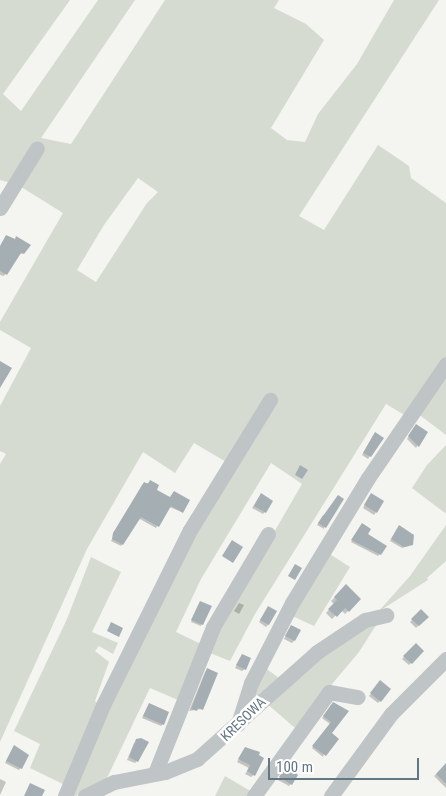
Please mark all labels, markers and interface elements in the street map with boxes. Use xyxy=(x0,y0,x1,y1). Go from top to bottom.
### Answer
street label: KRESOWA xyxy=(217,693,269,745)
scale bar xyxy=(271,748,422,780)
text: 100 m xyxy=(276,758,313,776)

